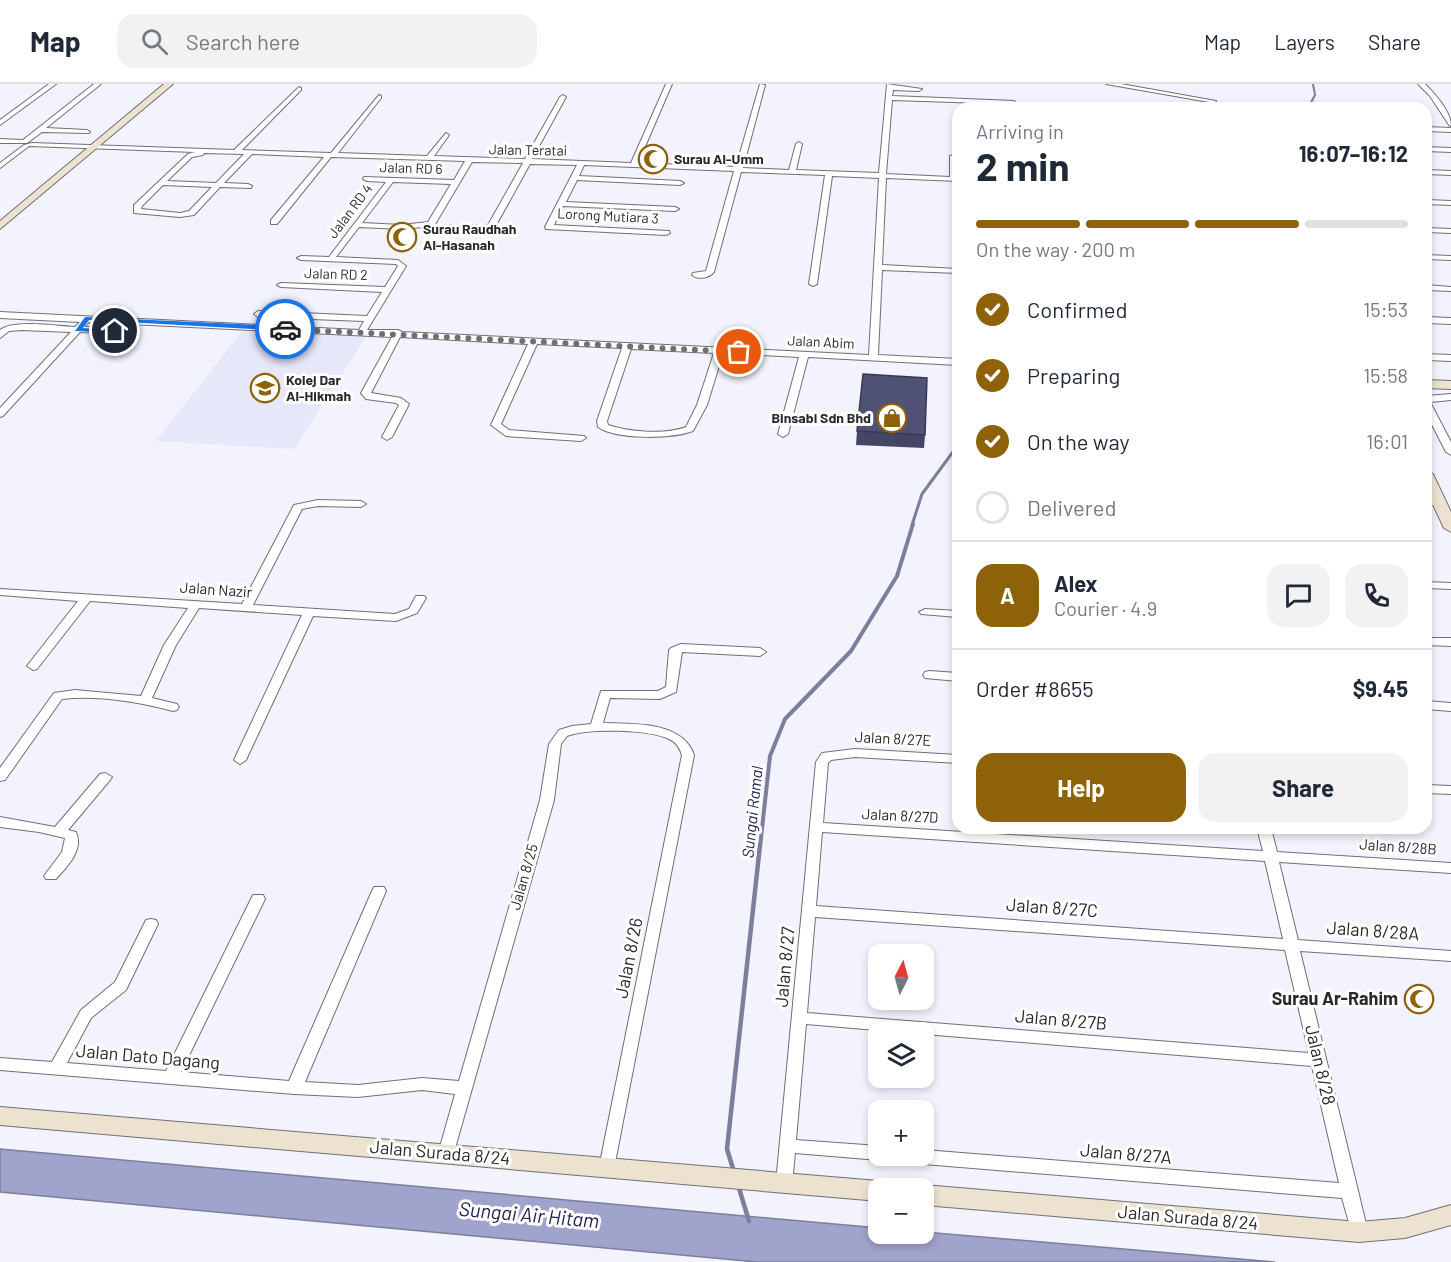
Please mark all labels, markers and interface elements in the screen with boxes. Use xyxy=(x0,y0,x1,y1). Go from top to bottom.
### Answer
search box xyxy=(117,14,537,68)
text: Map xyxy=(30,24,81,58)
icon: search xyxy=(138,25,171,58)
text: Search here xyxy=(186,28,300,54)
text: Map xyxy=(1204,29,1241,54)
text: Layers xyxy=(1274,29,1335,54)
text: Share xyxy=(1368,29,1421,54)
text: Arriving in xyxy=(976,119,1064,143)
street label: Jalan Teratai xyxy=(489,140,567,159)
text: 16:07–16:12 xyxy=(1299,140,1408,166)
text: 2 min xyxy=(976,142,1069,189)
mosque icon: Surau Al-Umm xyxy=(637,143,669,175)
place label: Surau Al-Umm xyxy=(674,150,764,167)
street label: Jalan RD 6 xyxy=(379,158,443,177)
street label: Jalan RD 4 xyxy=(324,180,376,241)
street label: Lorong Mutiara 3 xyxy=(557,204,659,227)
place label: Surau Raudhah Al-Hasanah xyxy=(423,220,516,253)
mosque icon: Surau Raudhah Al-Hasanah xyxy=(386,221,418,253)
text: On the way · 200 m xyxy=(976,237,1135,261)
street label: Jalan RD 2 xyxy=(304,264,368,283)
icon: check xyxy=(976,293,1009,326)
text: Confirmed xyxy=(1027,296,1127,322)
text: 15:53 xyxy=(1363,297,1408,321)
courier xyxy=(255,299,315,359)
pin xyxy=(89,305,140,356)
icon: car xyxy=(269,313,302,346)
icon: home xyxy=(98,314,131,347)
pin xyxy=(713,326,764,377)
street label: Jalan Abim xyxy=(787,331,855,352)
icon: bag xyxy=(722,335,755,368)
icon: check xyxy=(976,359,1009,392)
text: Preparing xyxy=(1027,362,1120,388)
text: 15:58 xyxy=(1363,363,1408,387)
place label: Kolej Dar Al-Hikmah xyxy=(286,371,351,404)
school or university icon: Kolej Dar Al-Hikmah xyxy=(249,372,281,404)
shop icon: Binsabi Sdn Bhd xyxy=(876,402,908,434)
place label: Binsabi Sdn Bhd xyxy=(771,409,871,426)
icon: check xyxy=(976,425,1009,458)
text: On the way xyxy=(1027,428,1130,454)
text: 16:01 xyxy=(1366,429,1408,453)
text: Delivered xyxy=(1027,494,1116,520)
button: chat xyxy=(1267,564,1330,627)
button: phone xyxy=(1345,564,1408,627)
text: Alex xyxy=(1054,570,1097,596)
street label: Jalan Nazir xyxy=(179,578,253,601)
text: A xyxy=(1000,582,1015,608)
text: Courier · 4.9 xyxy=(1054,596,1157,620)
text: Order #8655 xyxy=(976,675,1094,701)
text: $9.45 xyxy=(1353,675,1408,701)
street label: Jalan 8/27E xyxy=(854,727,932,749)
button: Help xyxy=(976,753,1186,822)
button: Share xyxy=(1198,753,1408,822)
water label: Sungai Ramal xyxy=(737,765,766,859)
street label: Jalan 8/27D xyxy=(861,804,939,826)
street label: Jalan 8/28B xyxy=(1359,834,1437,858)
street label: Jalan 8/25 xyxy=(505,842,541,912)
street label: Jalan 8/27C xyxy=(1005,893,1099,921)
street label: Jalan 8/26 xyxy=(609,916,647,1000)
street label: Jalan 8/28A xyxy=(1326,916,1420,944)
street label: Jalan 8/27 xyxy=(770,925,799,1008)
north arrow xyxy=(868,944,934,1010)
map controls xyxy=(868,944,934,1244)
mosque icon: Surau Ar-Rahim xyxy=(1403,983,1435,1015)
place label: Surau Ar-Rahim xyxy=(1272,987,1398,1009)
street label: Jalan 8/27B xyxy=(1014,1004,1108,1034)
button: layers xyxy=(868,1022,934,1088)
street label: Jalan 8/28 xyxy=(1301,1022,1341,1107)
street label: Jalan Dato Dagang xyxy=(75,1039,221,1073)
button: + xyxy=(868,1100,934,1166)
street label: Jalan Surada 8/24 xyxy=(369,1135,511,1169)
street label: Jalan 8/27A xyxy=(1079,1138,1173,1168)
button: − xyxy=(868,1178,934,1244)
water label: Sungai Air Hitam xyxy=(458,1196,600,1232)
street label: Jalan Surada 8/24 xyxy=(1117,1200,1259,1234)

